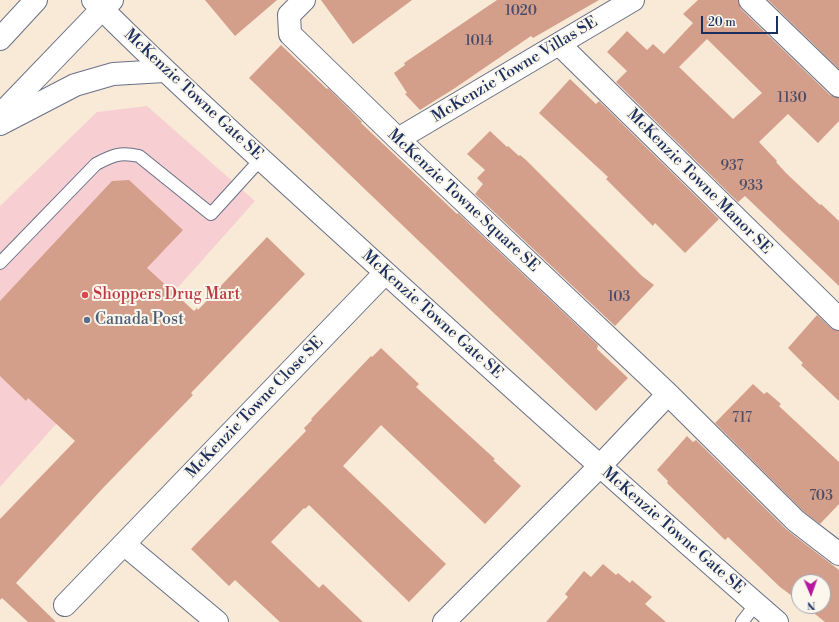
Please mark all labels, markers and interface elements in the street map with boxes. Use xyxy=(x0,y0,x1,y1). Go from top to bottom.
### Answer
house number: 1020 xyxy=(505,4,537,20)
scale bar xyxy=(703,8,780,34)
street label: McKenzie Towne Villas SE xyxy=(429,13,601,127)
text: 20 m xyxy=(708,15,736,30)
street label: McKenzie Towne Gate SE xyxy=(119,25,267,165)
house number: 1014 xyxy=(465,34,493,50)
house number: 1130 xyxy=(777,91,807,107)
street label: McKenzie Towne Manor SE xyxy=(622,105,776,259)
street label: McKenzie Towne Square SE xyxy=(383,125,543,277)
house number: 937 xyxy=(721,159,743,175)
house number: 933 xyxy=(739,179,763,195)
street label: McKenzie Towne Gate SE xyxy=(357,247,507,383)
place label: Shoppers Drug Mart xyxy=(93,285,240,305)
marker: Shoppers Drug Mart xyxy=(80,290,90,300)
house number: 103 xyxy=(608,290,630,306)
place label: Canada Post xyxy=(95,310,184,330)
marker: Canada Post xyxy=(82,315,92,325)
street label: McKenzie Towne Close SE xyxy=(182,333,328,483)
house number: 717 xyxy=(732,411,752,427)
street label: McKenzie Towne Gate SE xyxy=(598,464,748,598)
house number: 703 xyxy=(809,489,833,505)
north arrow xyxy=(791,574,831,614)
text: N xyxy=(807,598,816,612)

